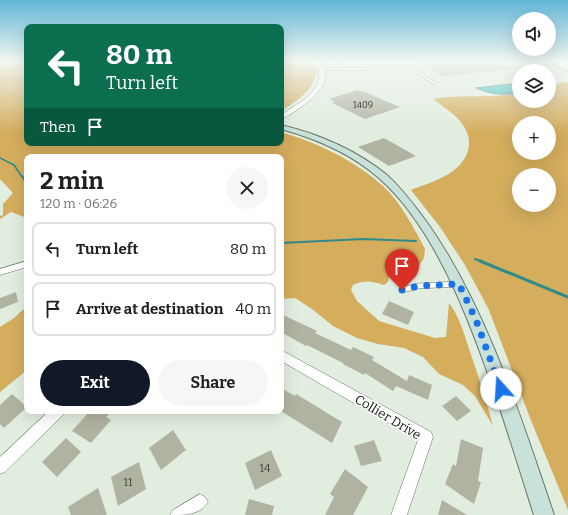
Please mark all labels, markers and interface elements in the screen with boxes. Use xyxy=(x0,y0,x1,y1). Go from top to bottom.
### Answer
map controls xyxy=(512,12,556,212)
button: sound xyxy=(512,12,556,56)
text: 80 m xyxy=(106,38,172,71)
icon: left xyxy=(40,40,92,92)
button: layers xyxy=(512,64,556,108)
text: Turn left xyxy=(106,72,178,94)
house number: 1409 xyxy=(353,100,373,110)
icon: arrive xyxy=(84,116,106,138)
button: + xyxy=(512,116,556,160)
text: Then xyxy=(40,118,76,136)
text: 2 min xyxy=(40,167,104,195)
button: close xyxy=(226,167,268,209)
button: − xyxy=(512,168,556,212)
text: 120 m · 06:26 xyxy=(40,196,117,211)
icon: left xyxy=(42,238,64,260)
text: Turn left xyxy=(76,240,138,258)
text: 80 m xyxy=(230,240,266,258)
pin xyxy=(385,249,419,290)
icon: arrive xyxy=(391,255,413,277)
icon: arrive xyxy=(42,298,64,320)
text: Arrive at destination xyxy=(76,300,223,318)
text: 40 m xyxy=(235,300,271,318)
button: Exit xyxy=(40,360,150,406)
button: Share xyxy=(158,360,268,406)
position arrow xyxy=(480,368,522,410)
street label: Collier Drive xyxy=(352,391,424,443)
house number: 14 xyxy=(260,462,271,475)
house number: 11 xyxy=(124,476,133,489)

